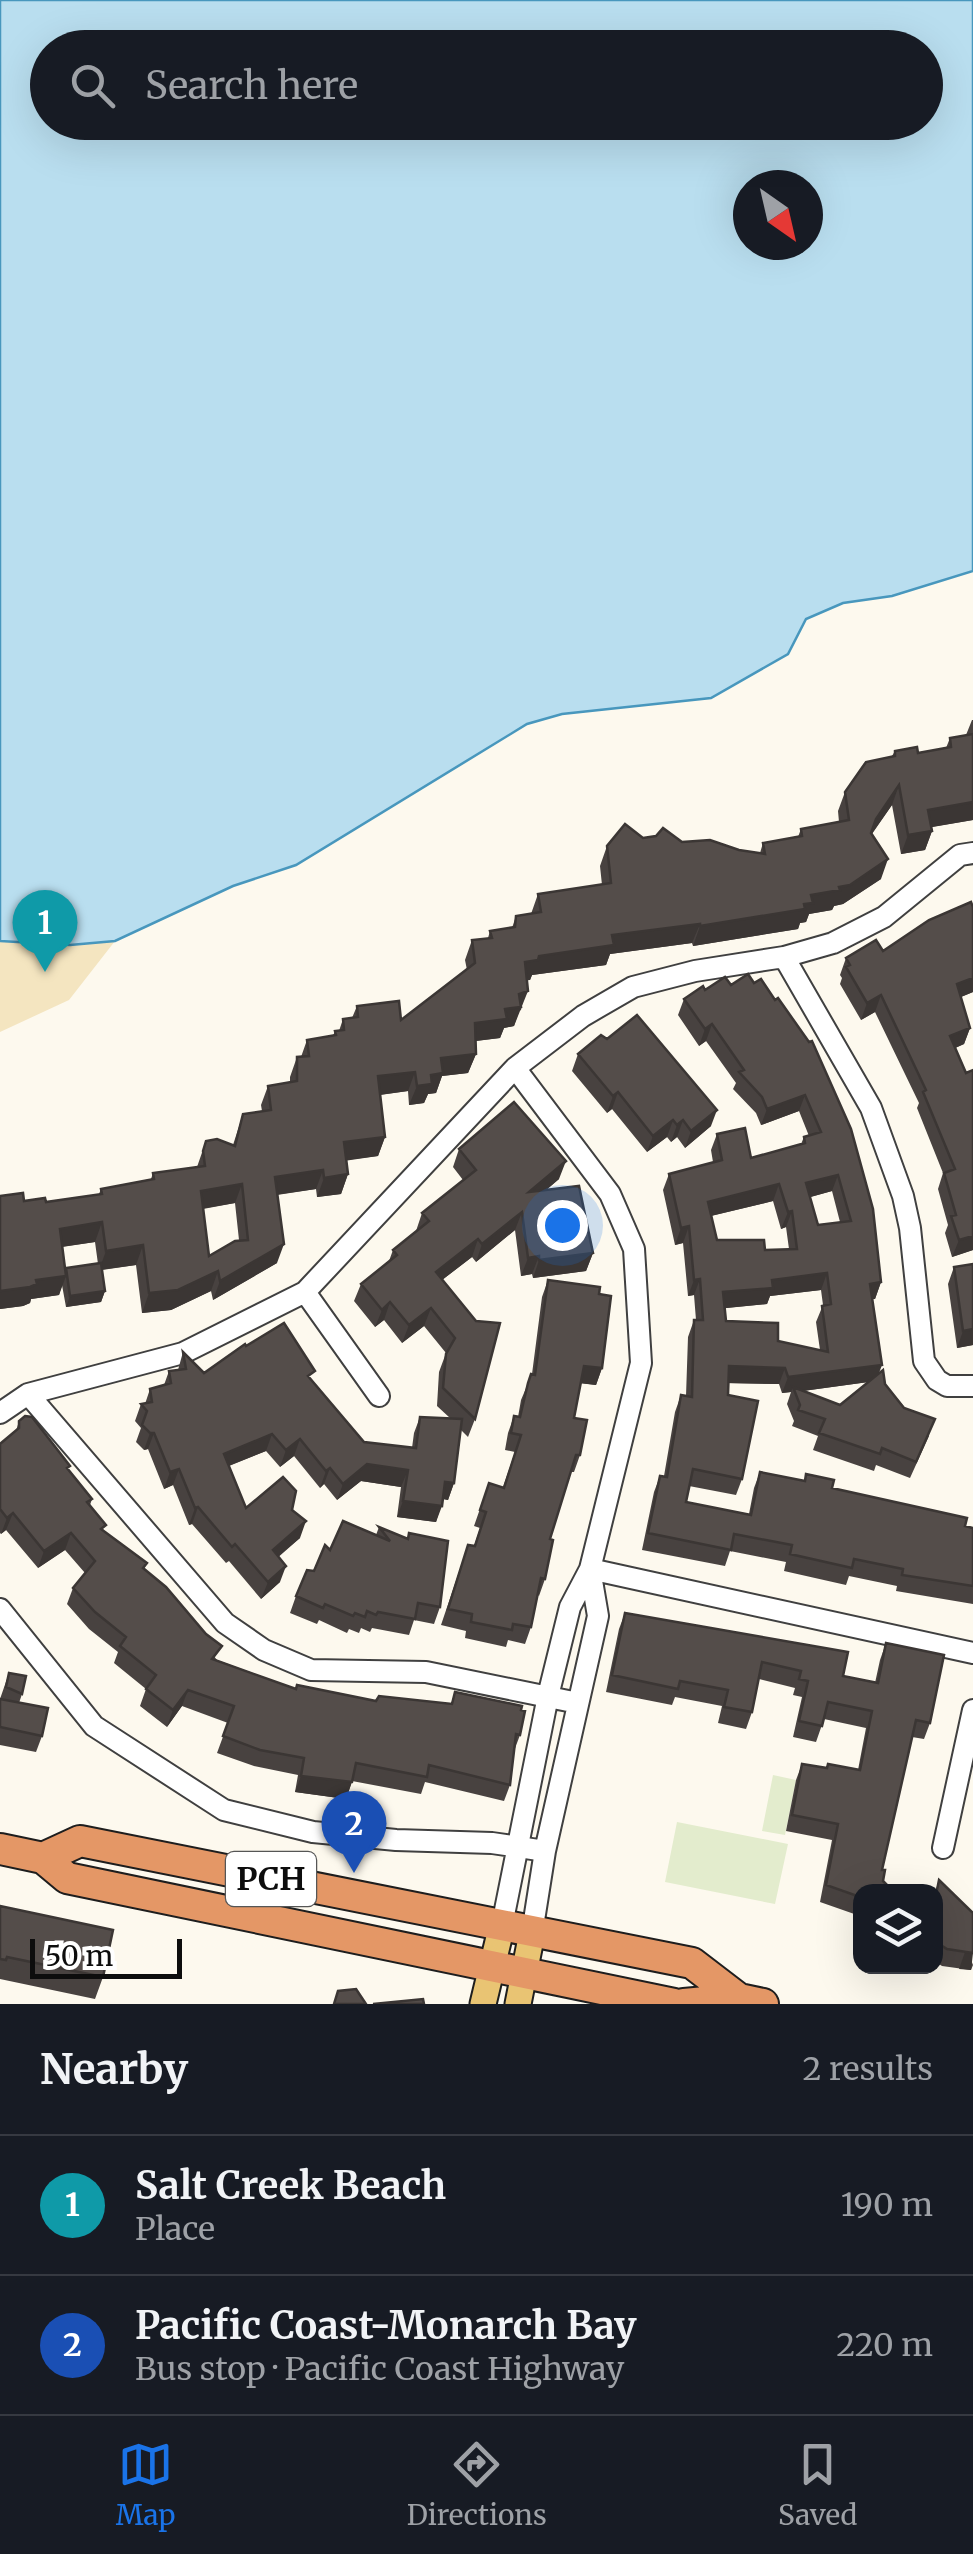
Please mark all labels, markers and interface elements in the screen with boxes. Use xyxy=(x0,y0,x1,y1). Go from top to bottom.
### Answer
search box xyxy=(30,30,943,140)
icon: search xyxy=(65,58,120,113)
text: Search here xyxy=(145,62,358,109)
north arrow xyxy=(733,170,823,260)
pin: 1 xyxy=(12,890,78,972)
your location xyxy=(537,1200,588,1251)
pin: 2 xyxy=(322,1790,386,1873)
road number: PCH xyxy=(226,1852,316,1906)
map controls xyxy=(853,1884,943,1974)
button: layers xyxy=(853,1884,943,1974)
scale bar xyxy=(30,1934,182,1978)
text: 50 m xyxy=(45,1938,113,1974)
text: Nearby xyxy=(40,2043,188,2095)
text: 2 results xyxy=(802,2049,933,2089)
text: Salt Creek Beach xyxy=(135,2162,446,2209)
text: 1 xyxy=(65,2185,80,2225)
text: 190 m xyxy=(841,2185,933,2225)
text: Place xyxy=(135,2209,215,2249)
text: Pacific Coast-Monarch Bay xyxy=(135,2302,636,2349)
text: 2 xyxy=(63,2325,82,2365)
text: 220 m xyxy=(836,2325,933,2365)
text: Bus stop · Pacific Coast Highway xyxy=(135,2349,624,2389)
tab: Map xyxy=(116,2437,175,2533)
tab: Directions xyxy=(407,2437,547,2533)
tab: Saved xyxy=(778,2437,857,2533)

